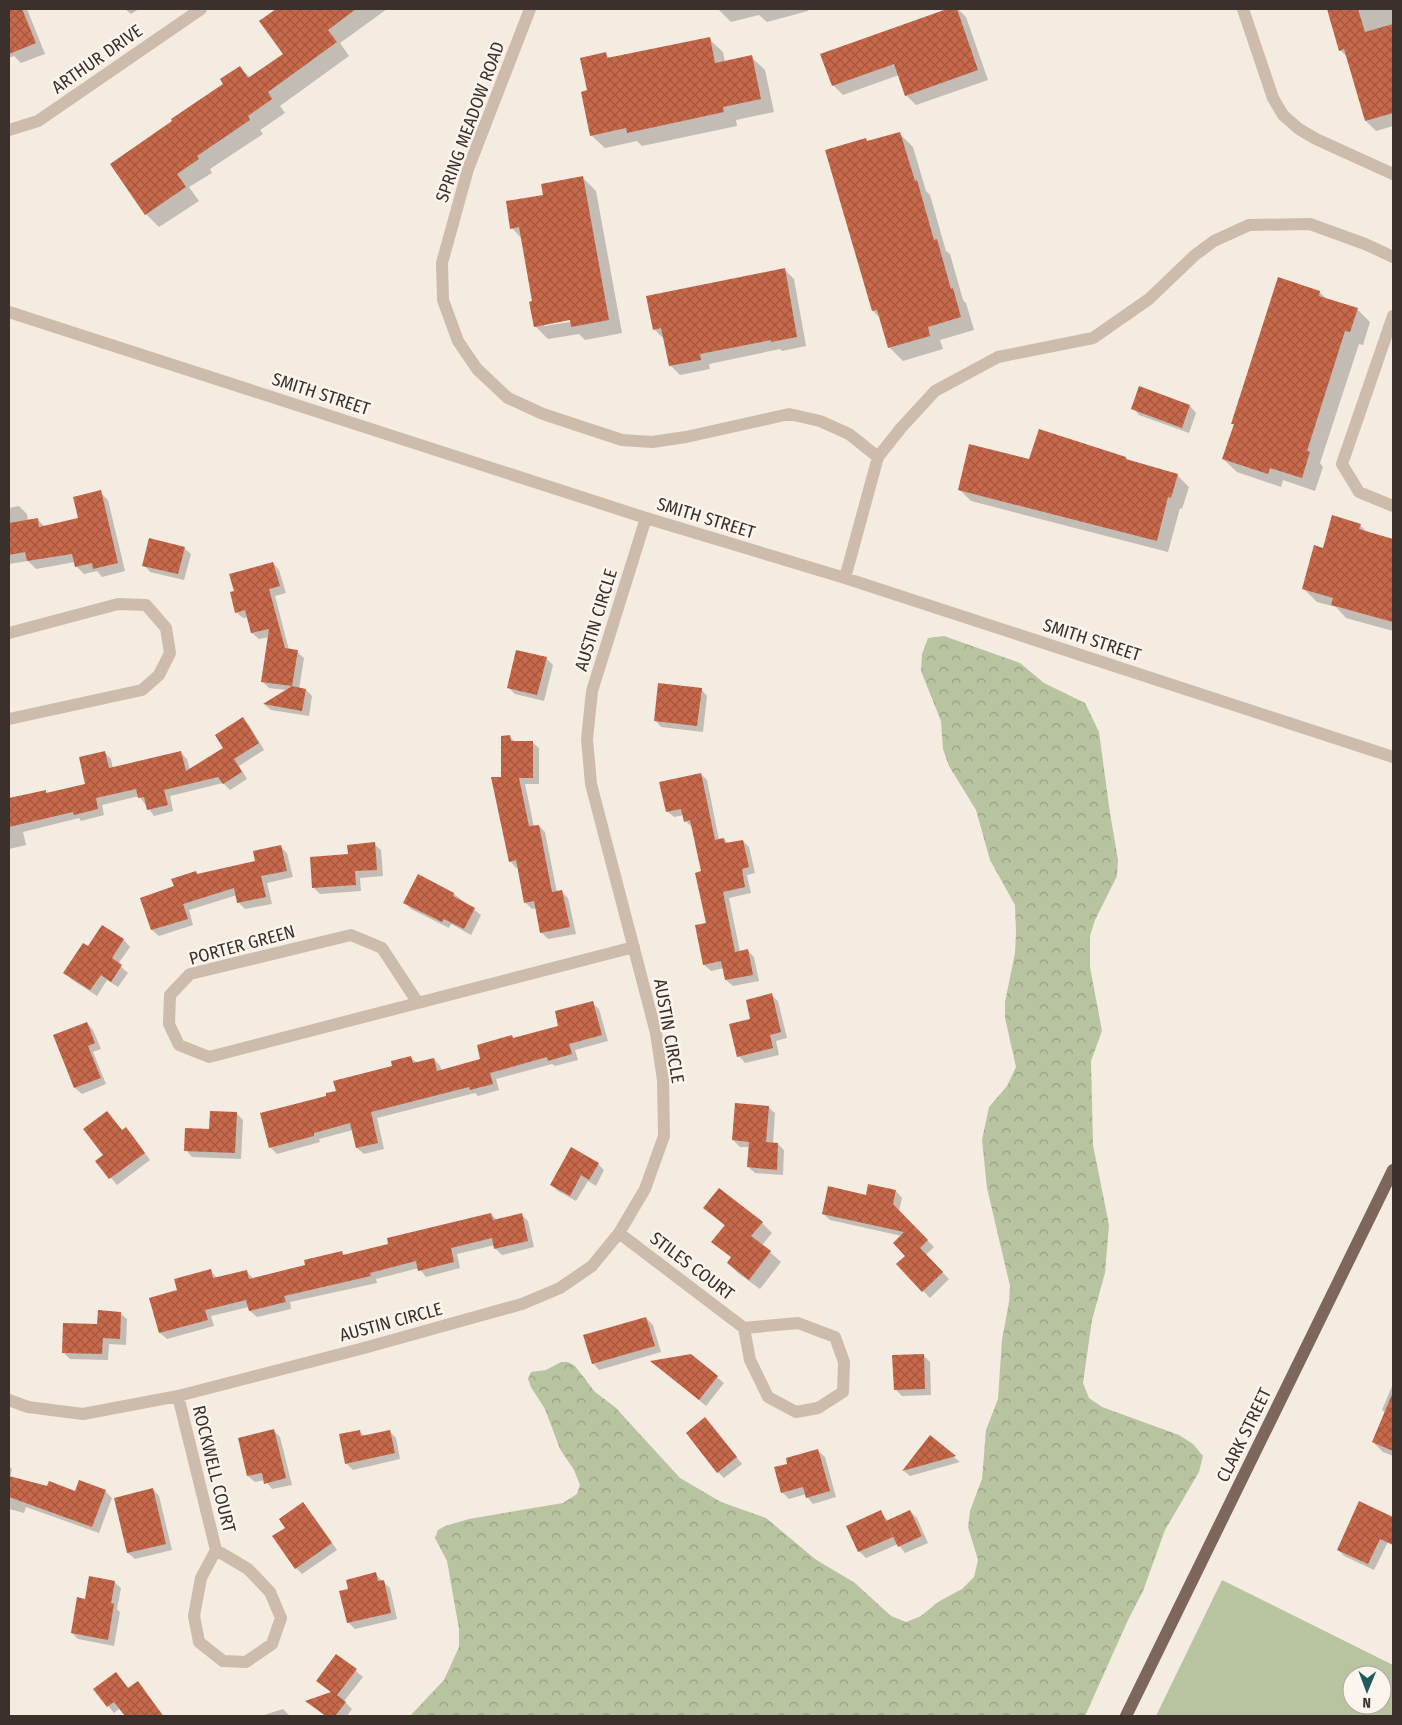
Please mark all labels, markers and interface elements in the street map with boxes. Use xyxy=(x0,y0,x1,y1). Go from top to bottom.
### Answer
street label: ARTHUR DRIVE xyxy=(48,20,146,98)
street label: SPRING MEADOW ROAD xyxy=(431,39,509,205)
street label: SMITH STREET xyxy=(269,368,373,420)
street label: SMITH STREET xyxy=(654,493,758,544)
street label: AUSTIN CIRCLE xyxy=(570,566,622,674)
street label: SMITH STREET xyxy=(1040,614,1144,666)
street label: PORTER GREEN xyxy=(187,920,297,970)
street label: AUSTIN CIRCLE xyxy=(649,977,689,1085)
street label: STILES COURT xyxy=(646,1227,739,1305)
street label: AUSTIN CIRCLE xyxy=(337,1298,445,1346)
street label: CLARK STREET xyxy=(1212,1384,1277,1486)
street label: ROCKWELL COURT xyxy=(188,1403,241,1535)
north arrow xyxy=(1342,1665,1392,1715)
text: N xyxy=(1362,1694,1371,1711)

